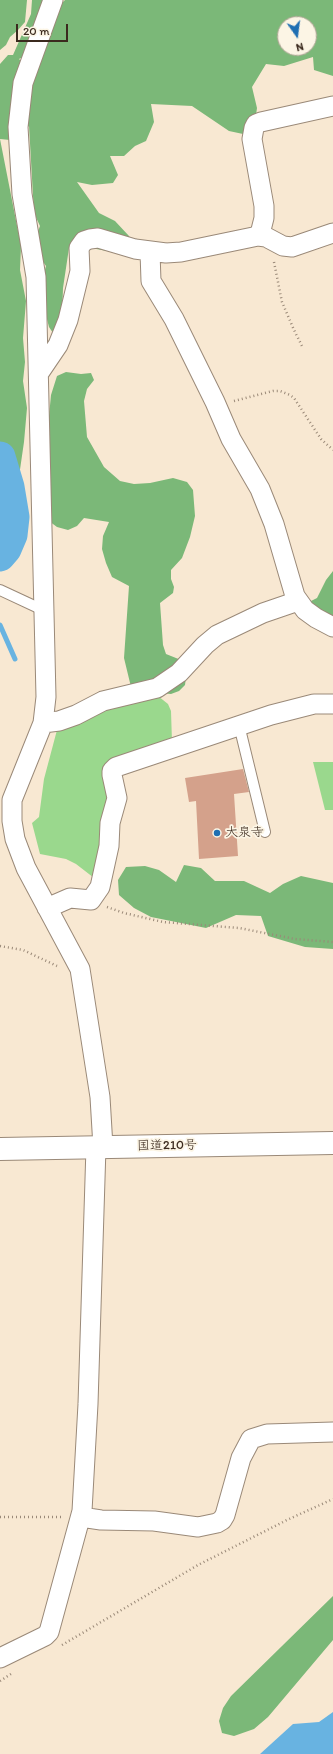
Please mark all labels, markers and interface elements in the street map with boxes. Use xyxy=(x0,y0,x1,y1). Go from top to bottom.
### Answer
scale bar xyxy=(18,16,70,42)
north arrow xyxy=(277,16,317,56)
text: 20 m xyxy=(23,24,50,38)
text: N xyxy=(295,40,305,54)
place label: 大泉寺 xyxy=(225,825,264,841)
marker: 大泉寺 xyxy=(212,828,222,838)
street label: 国道210号 xyxy=(137,1138,197,1154)

